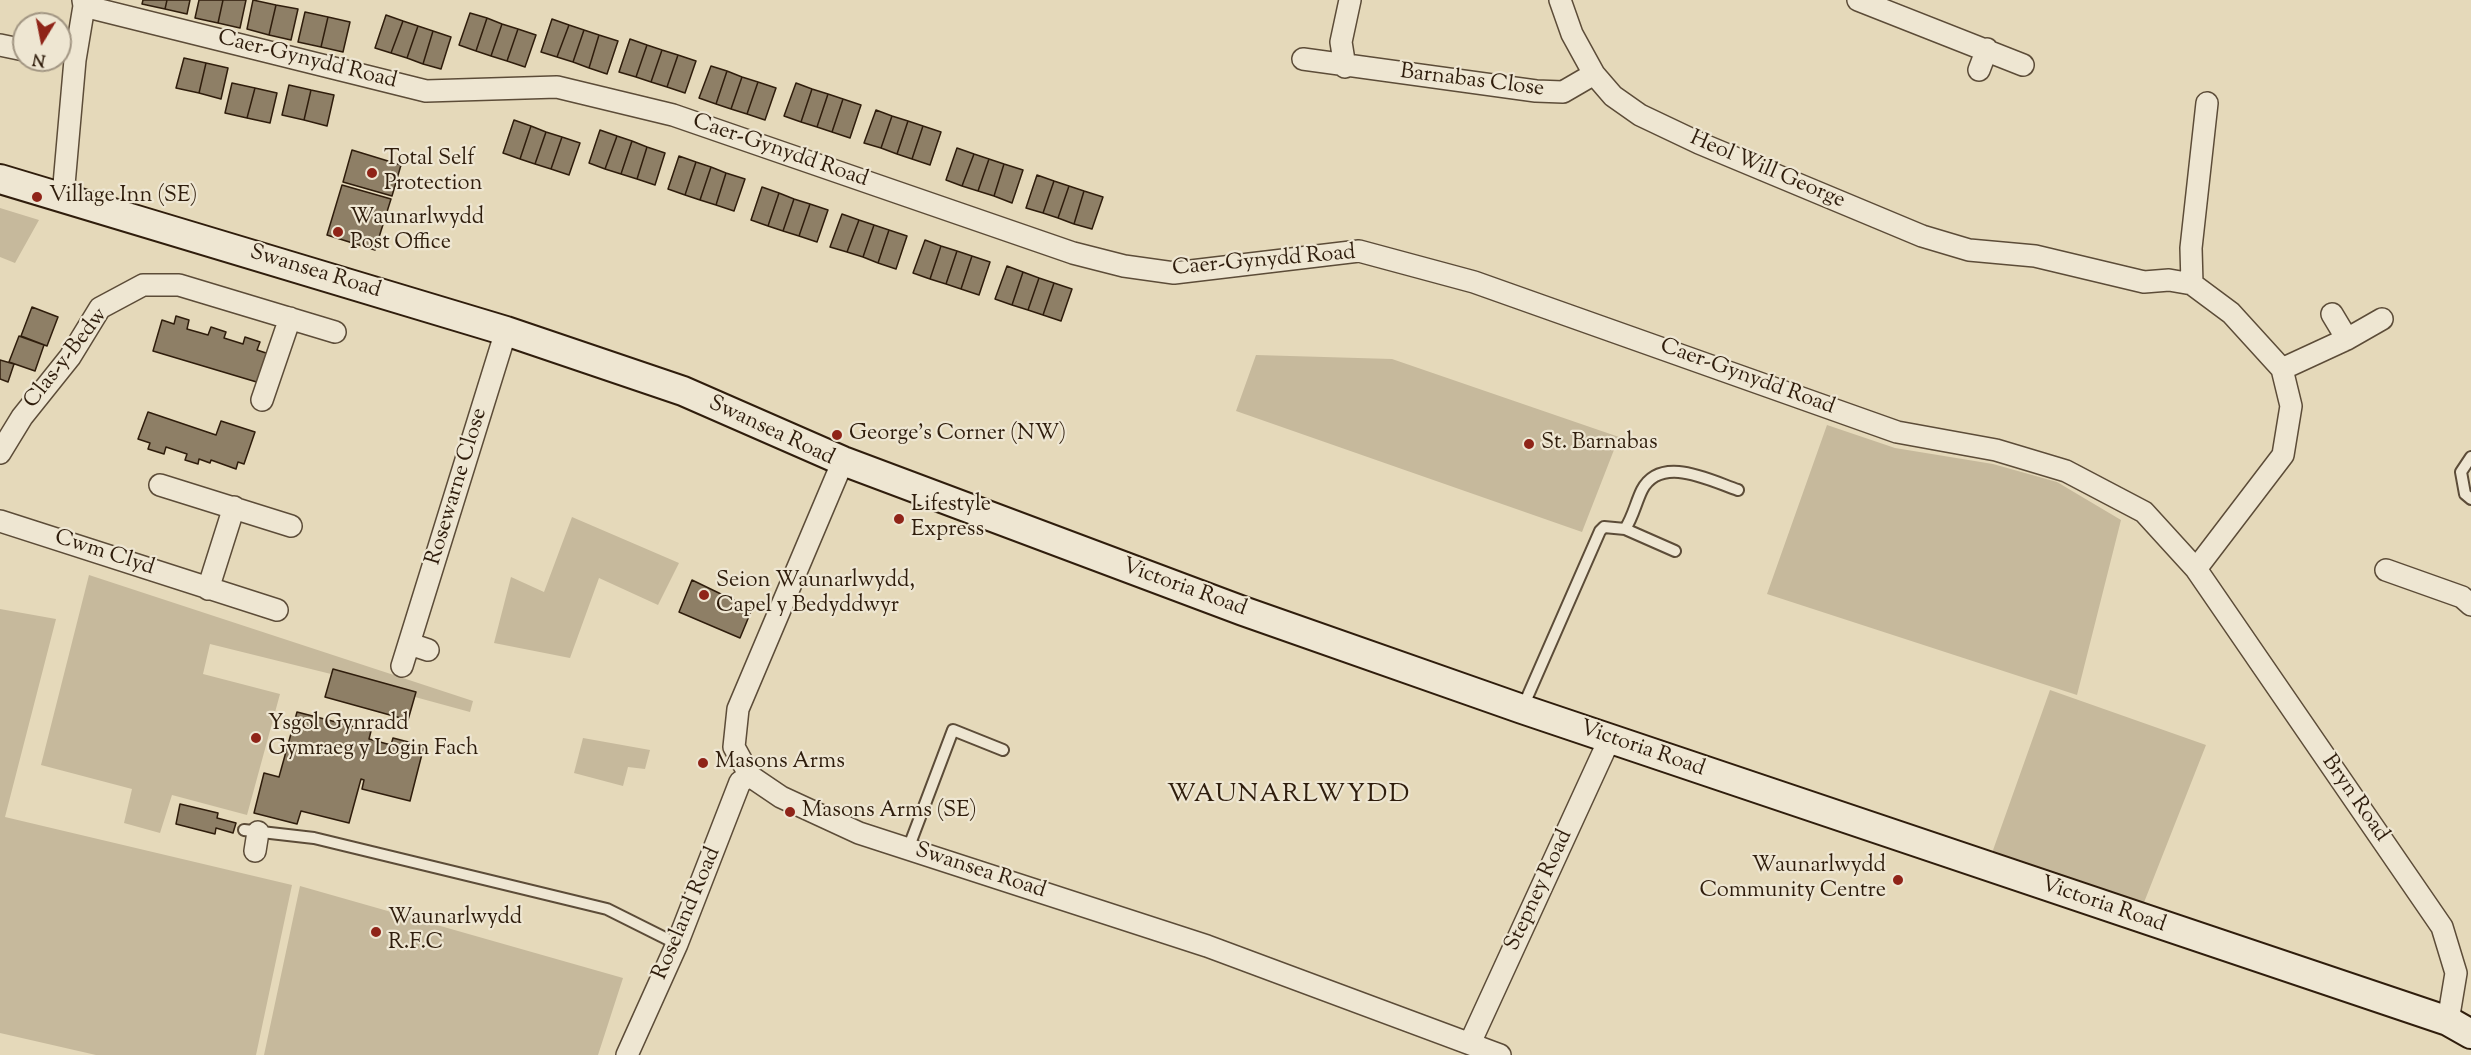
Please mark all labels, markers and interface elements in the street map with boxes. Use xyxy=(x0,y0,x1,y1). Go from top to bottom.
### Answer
north arrow xyxy=(12,12,72,72)
street label: Caer-Gynydd Road xyxy=(215,26,399,96)
text: N xyxy=(31,46,47,71)
street label: Barnabas Close xyxy=(1398,60,1546,104)
street label: Caer-Gynydd Road xyxy=(689,110,871,194)
street label: Heol Will George xyxy=(1685,126,1849,216)
place label: Total Self Protection xyxy=(384,147,483,198)
marker: Total Self Protection xyxy=(365,166,379,180)
place label: Village Inn (SE) xyxy=(49,184,197,210)
marker: Village Inn (SE) xyxy=(30,190,44,204)
place label: Waunarlwydd Post Office xyxy=(350,206,484,258)
marker: Waunarlwydd Post Office xyxy=(331,225,345,239)
street label: Swansea Road xyxy=(246,241,384,305)
street label: Caer-Gynydd Road xyxy=(1171,241,1357,283)
street label: Clas-y-Bedw xyxy=(20,303,114,415)
street label: Caer-Gynydd Road xyxy=(1656,334,1838,422)
street label: Swansea Road xyxy=(704,391,838,473)
street label: Rosewarne Close xyxy=(422,405,494,569)
place label: George's Corner (NW) xyxy=(849,422,1066,448)
marker: George's Corner (NW) xyxy=(830,428,844,442)
place label: St. Barnabas xyxy=(1541,431,1658,457)
marker: St. Barnabas xyxy=(1522,437,1536,451)
place label: Lifestyle Express xyxy=(911,493,991,544)
marker: Lifestyle Express xyxy=(892,512,906,526)
street label: Cwm Clyd xyxy=(51,525,157,583)
street label: Victoria Road xyxy=(1118,554,1250,624)
place label: Seion Waunarlwydd, Capel y Bedyddwyr xyxy=(716,569,915,620)
marker: Seion Waunarlwydd, Capel y Bedyddwyr xyxy=(697,588,711,602)
place label: Ysgol Gynradd Gymraeg y Login Fach xyxy=(268,712,479,764)
street label: Victoria Road xyxy=(1576,716,1708,784)
marker: Ysgol Gynradd Gymraeg y Login Fach xyxy=(249,731,263,745)
place label: Masons Arms xyxy=(715,750,845,776)
street label: Bryn Road xyxy=(2314,750,2394,848)
marker: Masons Arms xyxy=(696,756,710,770)
district label: WAUNARLWYDD xyxy=(1167,781,1411,813)
place label: Masons Arms (SE) xyxy=(802,799,977,825)
marker: Masons Arms (SE) xyxy=(783,805,797,819)
street label: Stepney Road xyxy=(1500,826,1580,956)
street label: Swansea Road xyxy=(911,838,1049,906)
street label: Roseland Road xyxy=(648,844,728,984)
place label: Waunarlwydd Community Centre xyxy=(1700,854,1886,906)
street label: Victoria Road xyxy=(2037,872,2169,940)
marker: Waunarlwydd Community Centre xyxy=(1891,873,1905,887)
place label: Waunarlwydd R.F.C xyxy=(388,906,522,957)
marker: Waunarlwydd R.F.C xyxy=(369,925,383,939)

